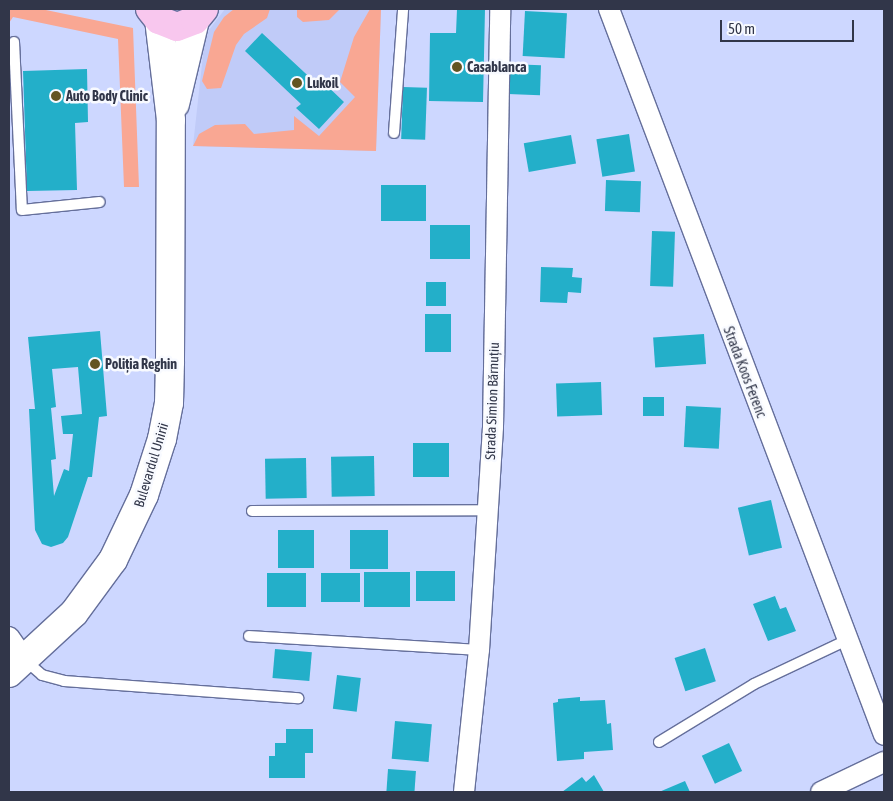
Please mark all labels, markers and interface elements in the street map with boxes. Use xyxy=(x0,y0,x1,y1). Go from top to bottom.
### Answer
scale bar xyxy=(723,10,857,42)
text: 50 m xyxy=(728,20,755,37)
place label: Casablanca xyxy=(467,59,527,75)
marker: Casablanca xyxy=(451,61,463,73)
place label: Lukoil xyxy=(307,75,339,91)
marker: Lukoil xyxy=(291,77,303,89)
place label: Auto Body Clinic xyxy=(66,88,148,104)
marker: Auto Body Clinic xyxy=(50,90,62,102)
street label: Strada Koos Ferenc xyxy=(720,324,770,420)
street label: Strada Simion Bărnuțiu xyxy=(482,342,502,460)
place label: Poliția Reghin xyxy=(105,356,177,372)
marker: Poliția Reghin xyxy=(89,358,101,370)
street label: Bulevardul Unirii xyxy=(130,421,172,509)

